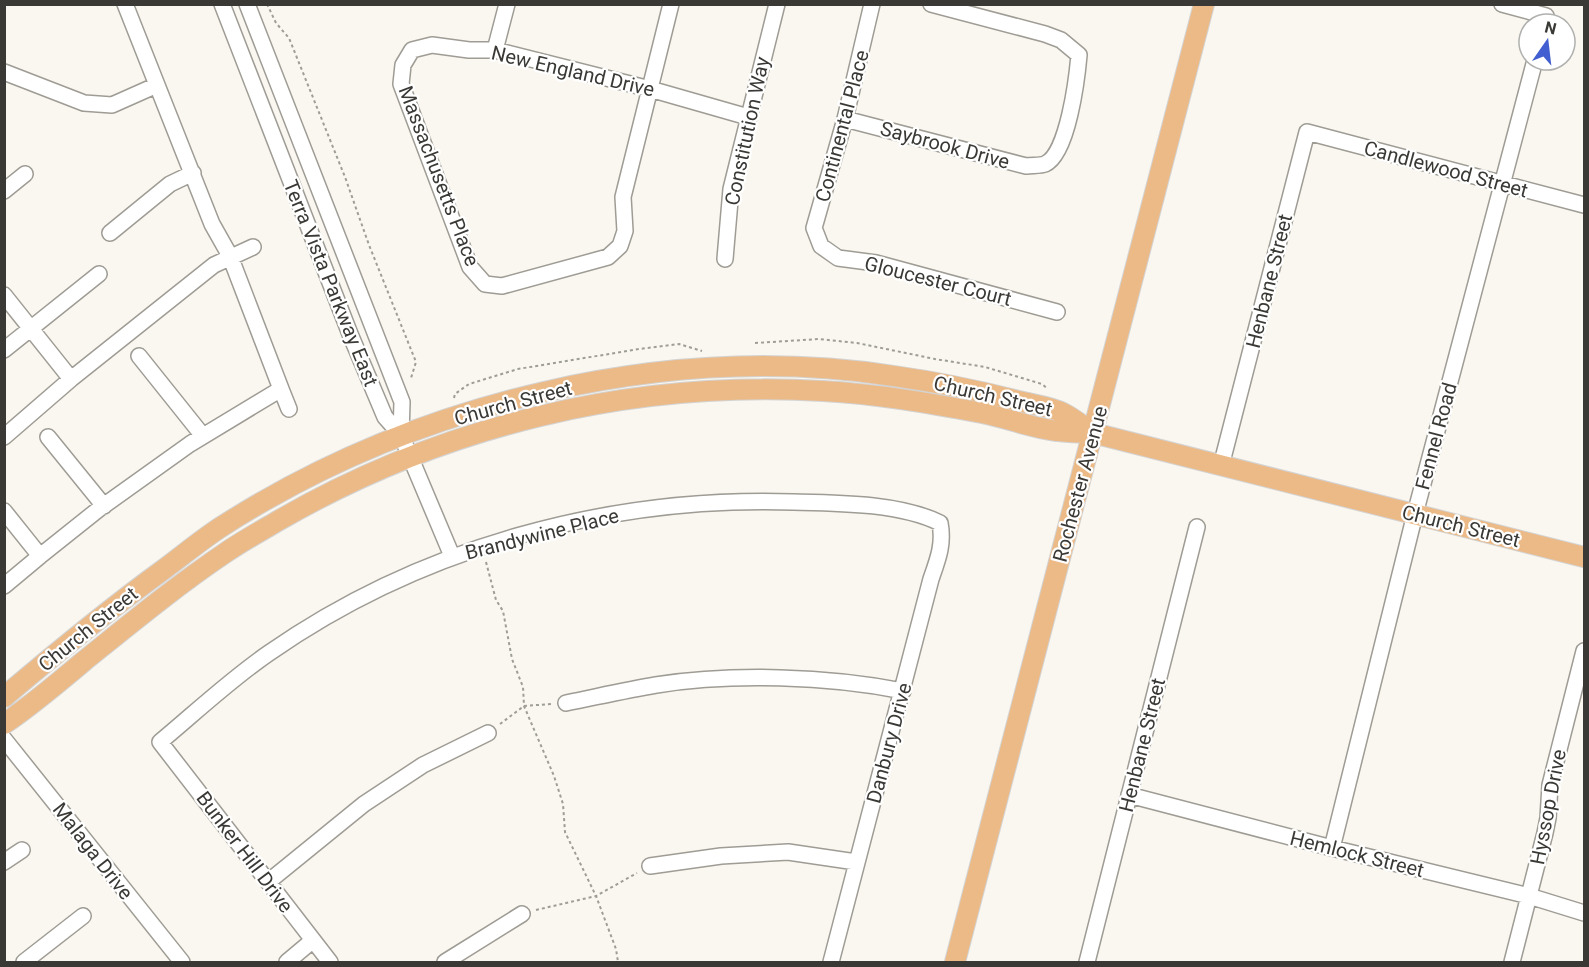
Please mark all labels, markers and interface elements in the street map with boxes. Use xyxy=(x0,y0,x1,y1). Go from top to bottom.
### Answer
north arrow xyxy=(1517,12,1577,72)
text: N xyxy=(1543,17,1558,39)
street label: New England Drive xyxy=(489,41,657,101)
street label: Continental Place xyxy=(810,47,874,205)
street label: Constitution Way xyxy=(720,54,775,207)
street label: Massachusetts Place xyxy=(394,82,484,270)
street label: Saybrook Drive xyxy=(878,116,1012,174)
street label: Candlewood Street xyxy=(1361,136,1531,202)
street label: Terra Vista Parkway East xyxy=(279,176,383,390)
street label: Henbane Street xyxy=(1241,211,1297,351)
street label: Gloucester Court xyxy=(862,251,1014,311)
street label: Church Street xyxy=(931,371,1055,421)
street label: Church Street xyxy=(452,376,574,430)
street label: Fennel Road xyxy=(1410,380,1462,492)
street label: Rochester Avenue xyxy=(1048,403,1112,565)
street label: Church Street xyxy=(1399,500,1523,552)
street label: Brandywine Place xyxy=(463,503,621,565)
street label: Church Street xyxy=(33,582,143,676)
street label: Henbane Street xyxy=(1114,675,1170,815)
street label: Danbury Drive xyxy=(861,680,917,806)
street label: Hyssop Drive xyxy=(1525,747,1571,867)
street label: Bunker Hill Drive xyxy=(192,787,298,917)
street label: Malaga Drive xyxy=(48,798,138,904)
street label: Hemlock Street xyxy=(1288,826,1426,882)

